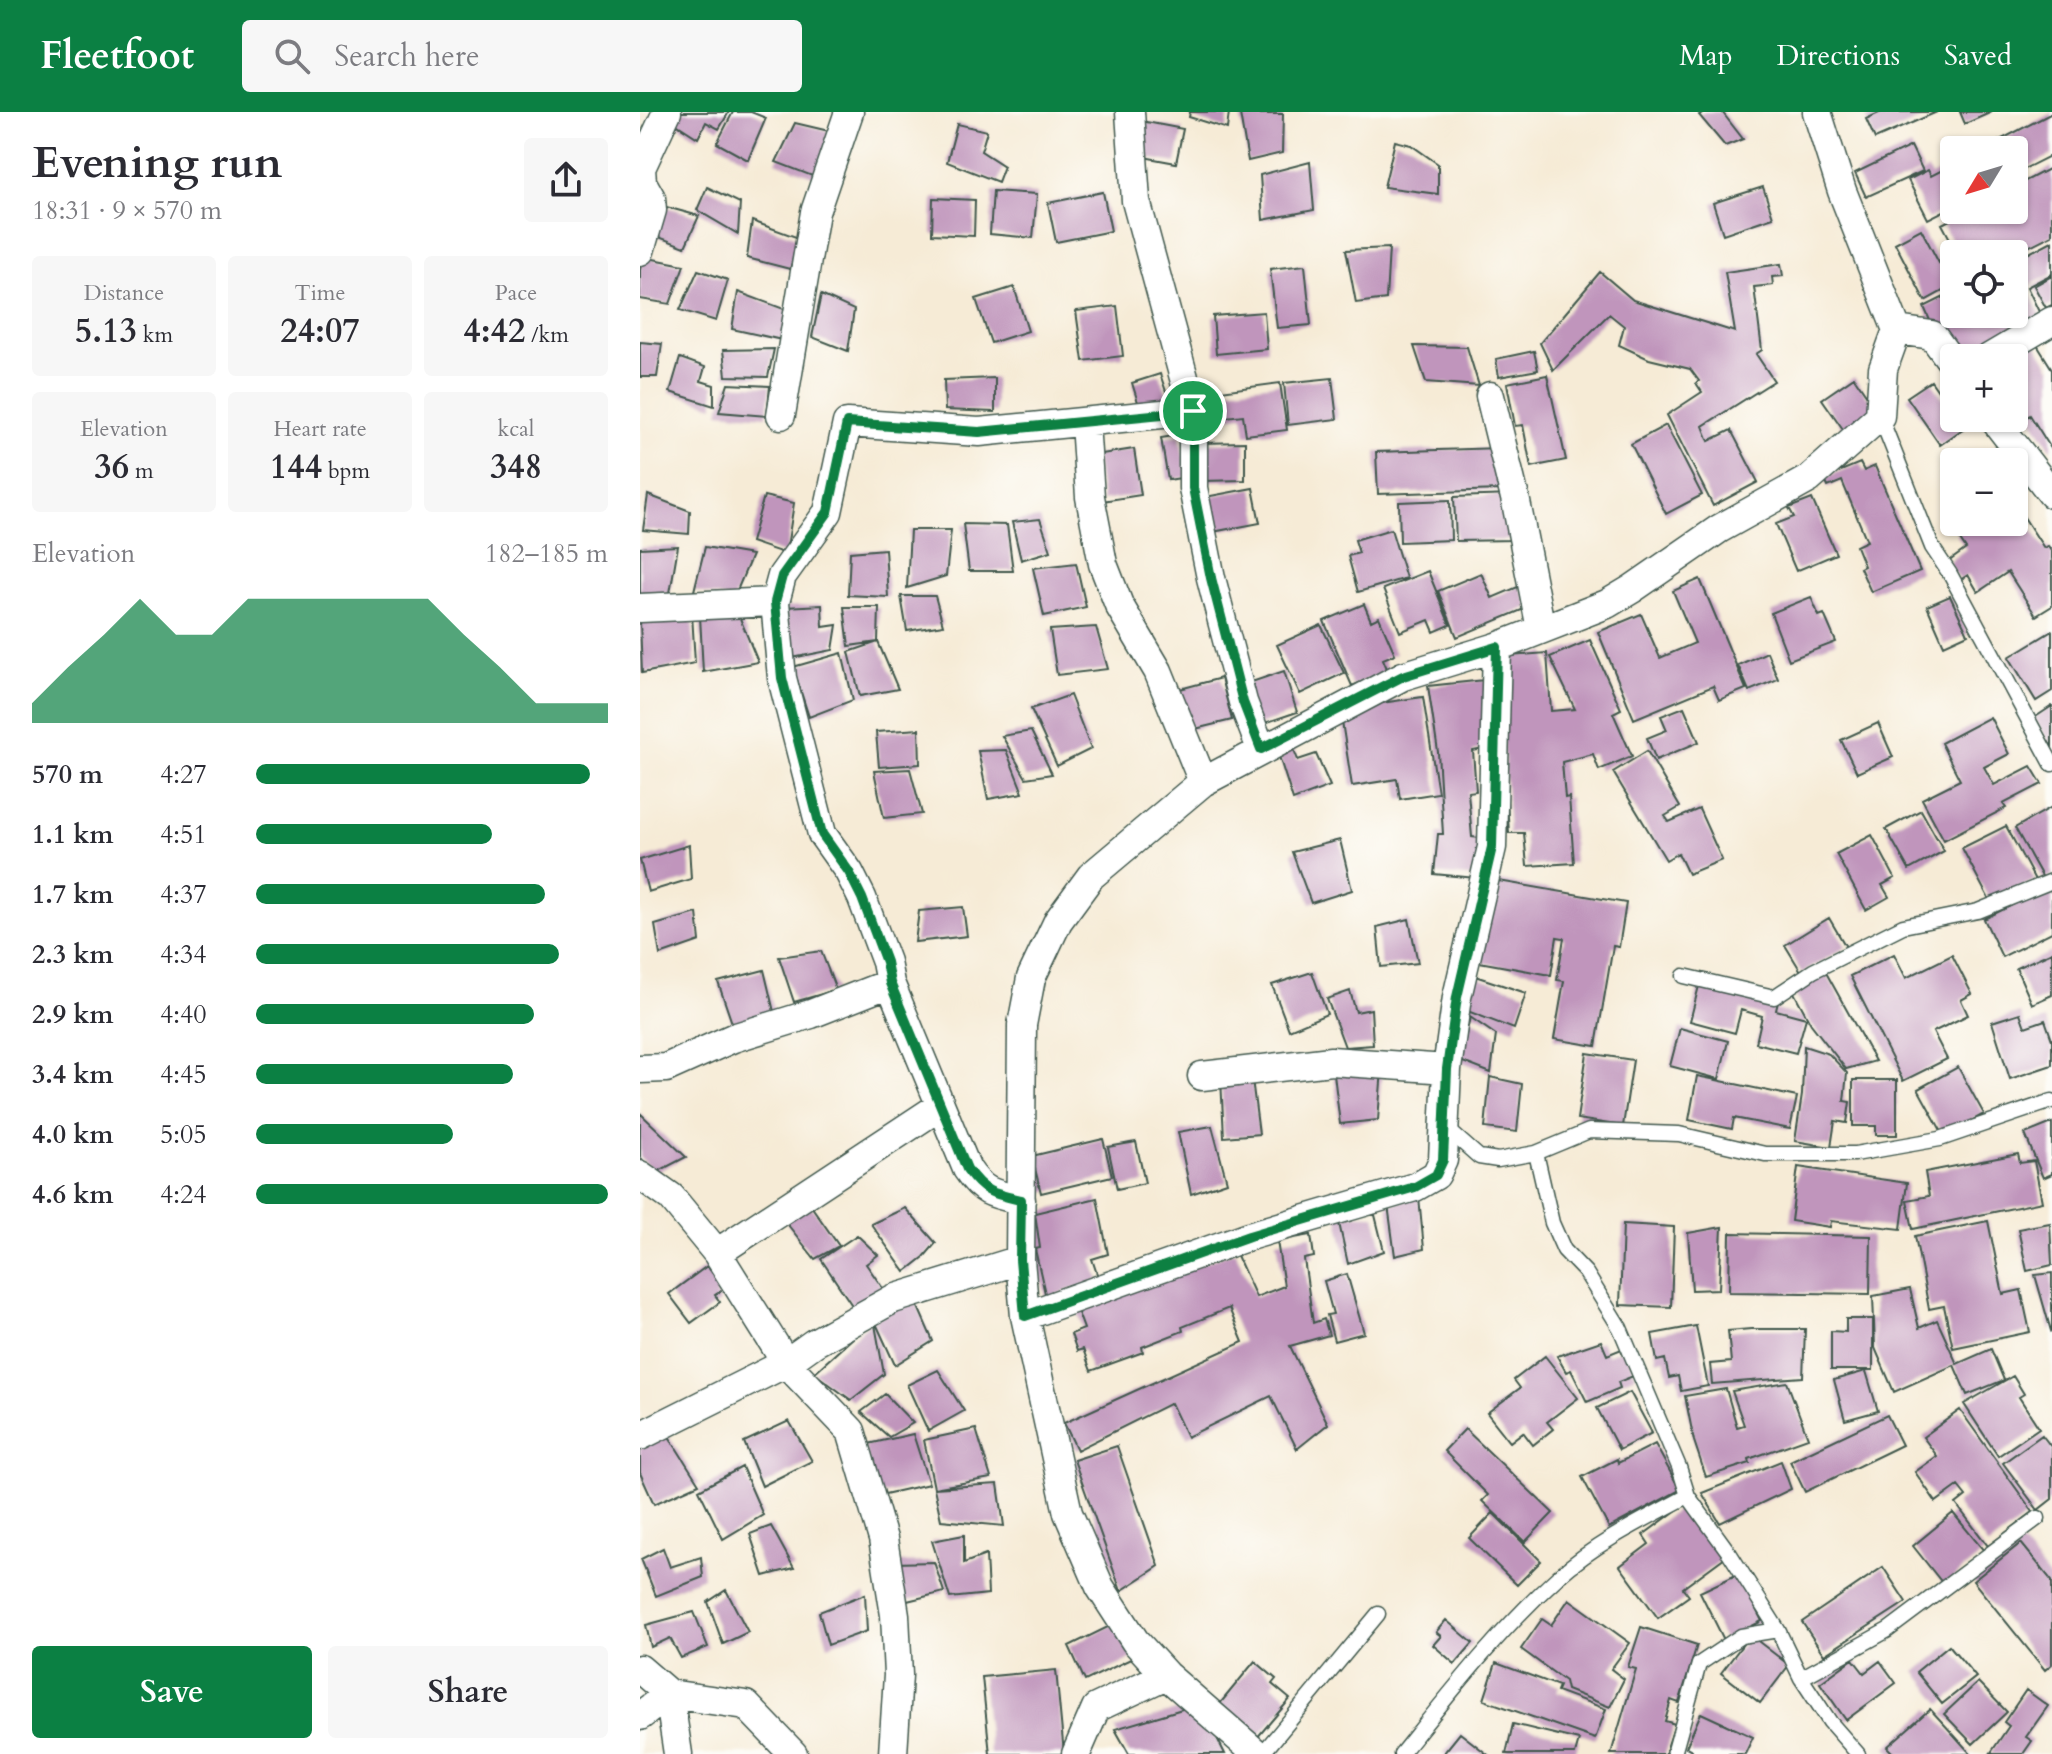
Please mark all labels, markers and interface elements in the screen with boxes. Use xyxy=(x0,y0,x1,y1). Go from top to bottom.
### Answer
search box xyxy=(242,20,802,92)
text: Fleetfoot xyxy=(40,30,194,82)
icon: search xyxy=(270,34,314,78)
text: Search here xyxy=(334,36,480,77)
text: Map xyxy=(1679,37,1733,75)
text: Directions xyxy=(1777,37,1900,75)
text: Saved xyxy=(1944,37,2012,75)
text: Evening run xyxy=(32,133,282,193)
north arrow xyxy=(1940,136,2028,224)
map controls xyxy=(1940,136,2028,536)
button: share xyxy=(524,138,608,222)
text: 18:31 · 9 × 570 m xyxy=(32,193,222,228)
button: locate xyxy=(1940,240,2028,328)
text: Distance xyxy=(84,278,164,308)
text: Time xyxy=(295,278,345,308)
text: Pace xyxy=(495,278,537,308)
text: 5.13 xyxy=(75,308,137,354)
text: 24:07 xyxy=(280,308,360,354)
text: 4:42 xyxy=(463,308,525,354)
text: km xyxy=(137,320,173,350)
text: /km xyxy=(525,320,569,350)
button: + xyxy=(1940,344,2028,432)
pin xyxy=(1159,377,1227,445)
icon: arrive xyxy=(1171,389,1215,433)
text: Elevation xyxy=(80,414,168,444)
text: Heart rate xyxy=(273,414,367,444)
text: kcal xyxy=(498,414,534,444)
text: 36 xyxy=(94,444,129,490)
text: 144 xyxy=(270,444,322,490)
text: 348 xyxy=(490,444,542,490)
button: − xyxy=(1940,448,2028,536)
text: m xyxy=(129,456,154,486)
text: bpm xyxy=(322,456,370,486)
text: Elevation xyxy=(32,536,135,571)
text: 182–185 m xyxy=(485,536,608,571)
text: 570 m xyxy=(32,757,103,792)
text: 4:27 xyxy=(160,757,207,792)
text: 1.1 km xyxy=(32,817,113,852)
text: 4:51 xyxy=(160,817,207,852)
text: 1.7 km xyxy=(32,877,113,912)
text: 4:37 xyxy=(160,877,207,912)
text: 2.3 km xyxy=(32,937,113,972)
text: 4:34 xyxy=(160,937,207,972)
text: 2.9 km xyxy=(32,997,113,1032)
text: 4:40 xyxy=(160,997,207,1032)
text: 3.4 km xyxy=(32,1057,113,1092)
text: 4:45 xyxy=(160,1057,207,1092)
text: 4.0 km xyxy=(32,1117,113,1152)
text: 5:05 xyxy=(160,1117,207,1152)
text: 4.6 km xyxy=(32,1177,113,1212)
text: 4:24 xyxy=(160,1177,207,1212)
button: Save xyxy=(32,1646,312,1738)
button: Share xyxy=(328,1646,608,1738)

